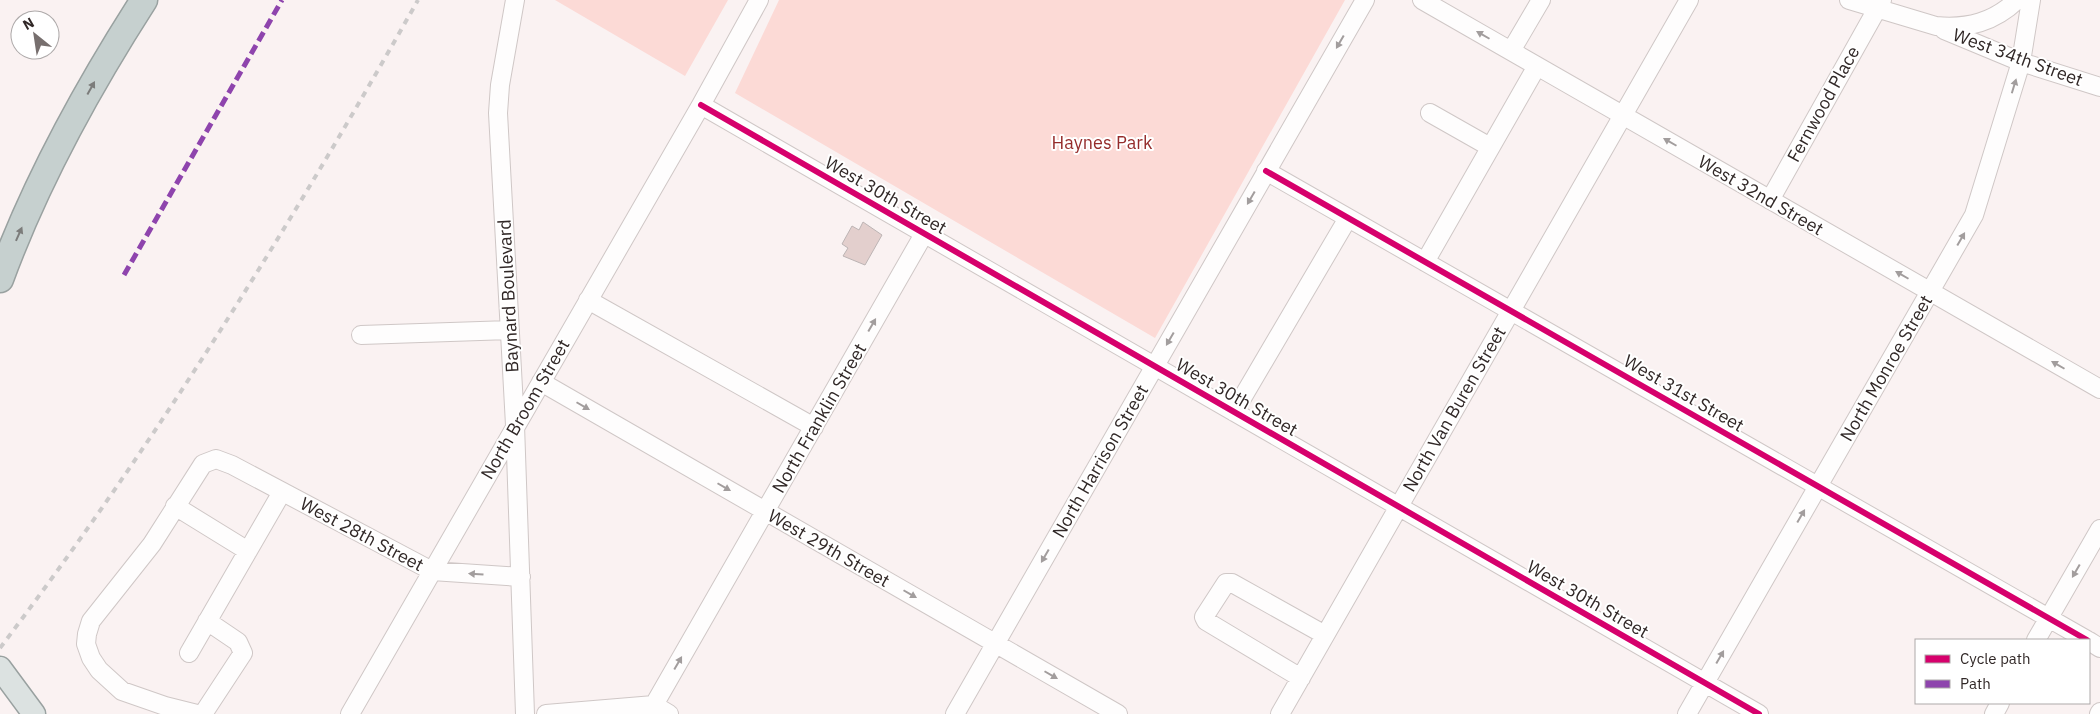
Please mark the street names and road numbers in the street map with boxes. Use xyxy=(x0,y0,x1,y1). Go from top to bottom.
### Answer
street label: West 34th Street xyxy=(1950,23,2086,91)
street label: Fernwood Place xyxy=(1782,42,1864,166)
street label: West 32nd Street xyxy=(1694,150,1828,240)
street label: West 30th Street xyxy=(821,151,951,239)
street label: Baynard Boulevard xyxy=(493,219,523,373)
street label: North Monroe Street xyxy=(1835,291,1937,445)
street label: North Van Buren Street xyxy=(1397,322,1511,496)
street label: North Broom Street xyxy=(476,335,574,483)
street label: North Franklin Street xyxy=(767,339,871,497)
street label: West 31st Street xyxy=(1620,349,1748,437)
street label: West 30th Street xyxy=(1172,353,1302,441)
street label: North Harrison Street xyxy=(1047,380,1153,542)
street label: West 28th Street xyxy=(296,492,428,576)
street label: West 29th Street xyxy=(764,504,894,592)
street label: West 30th Street xyxy=(1523,555,1653,643)

